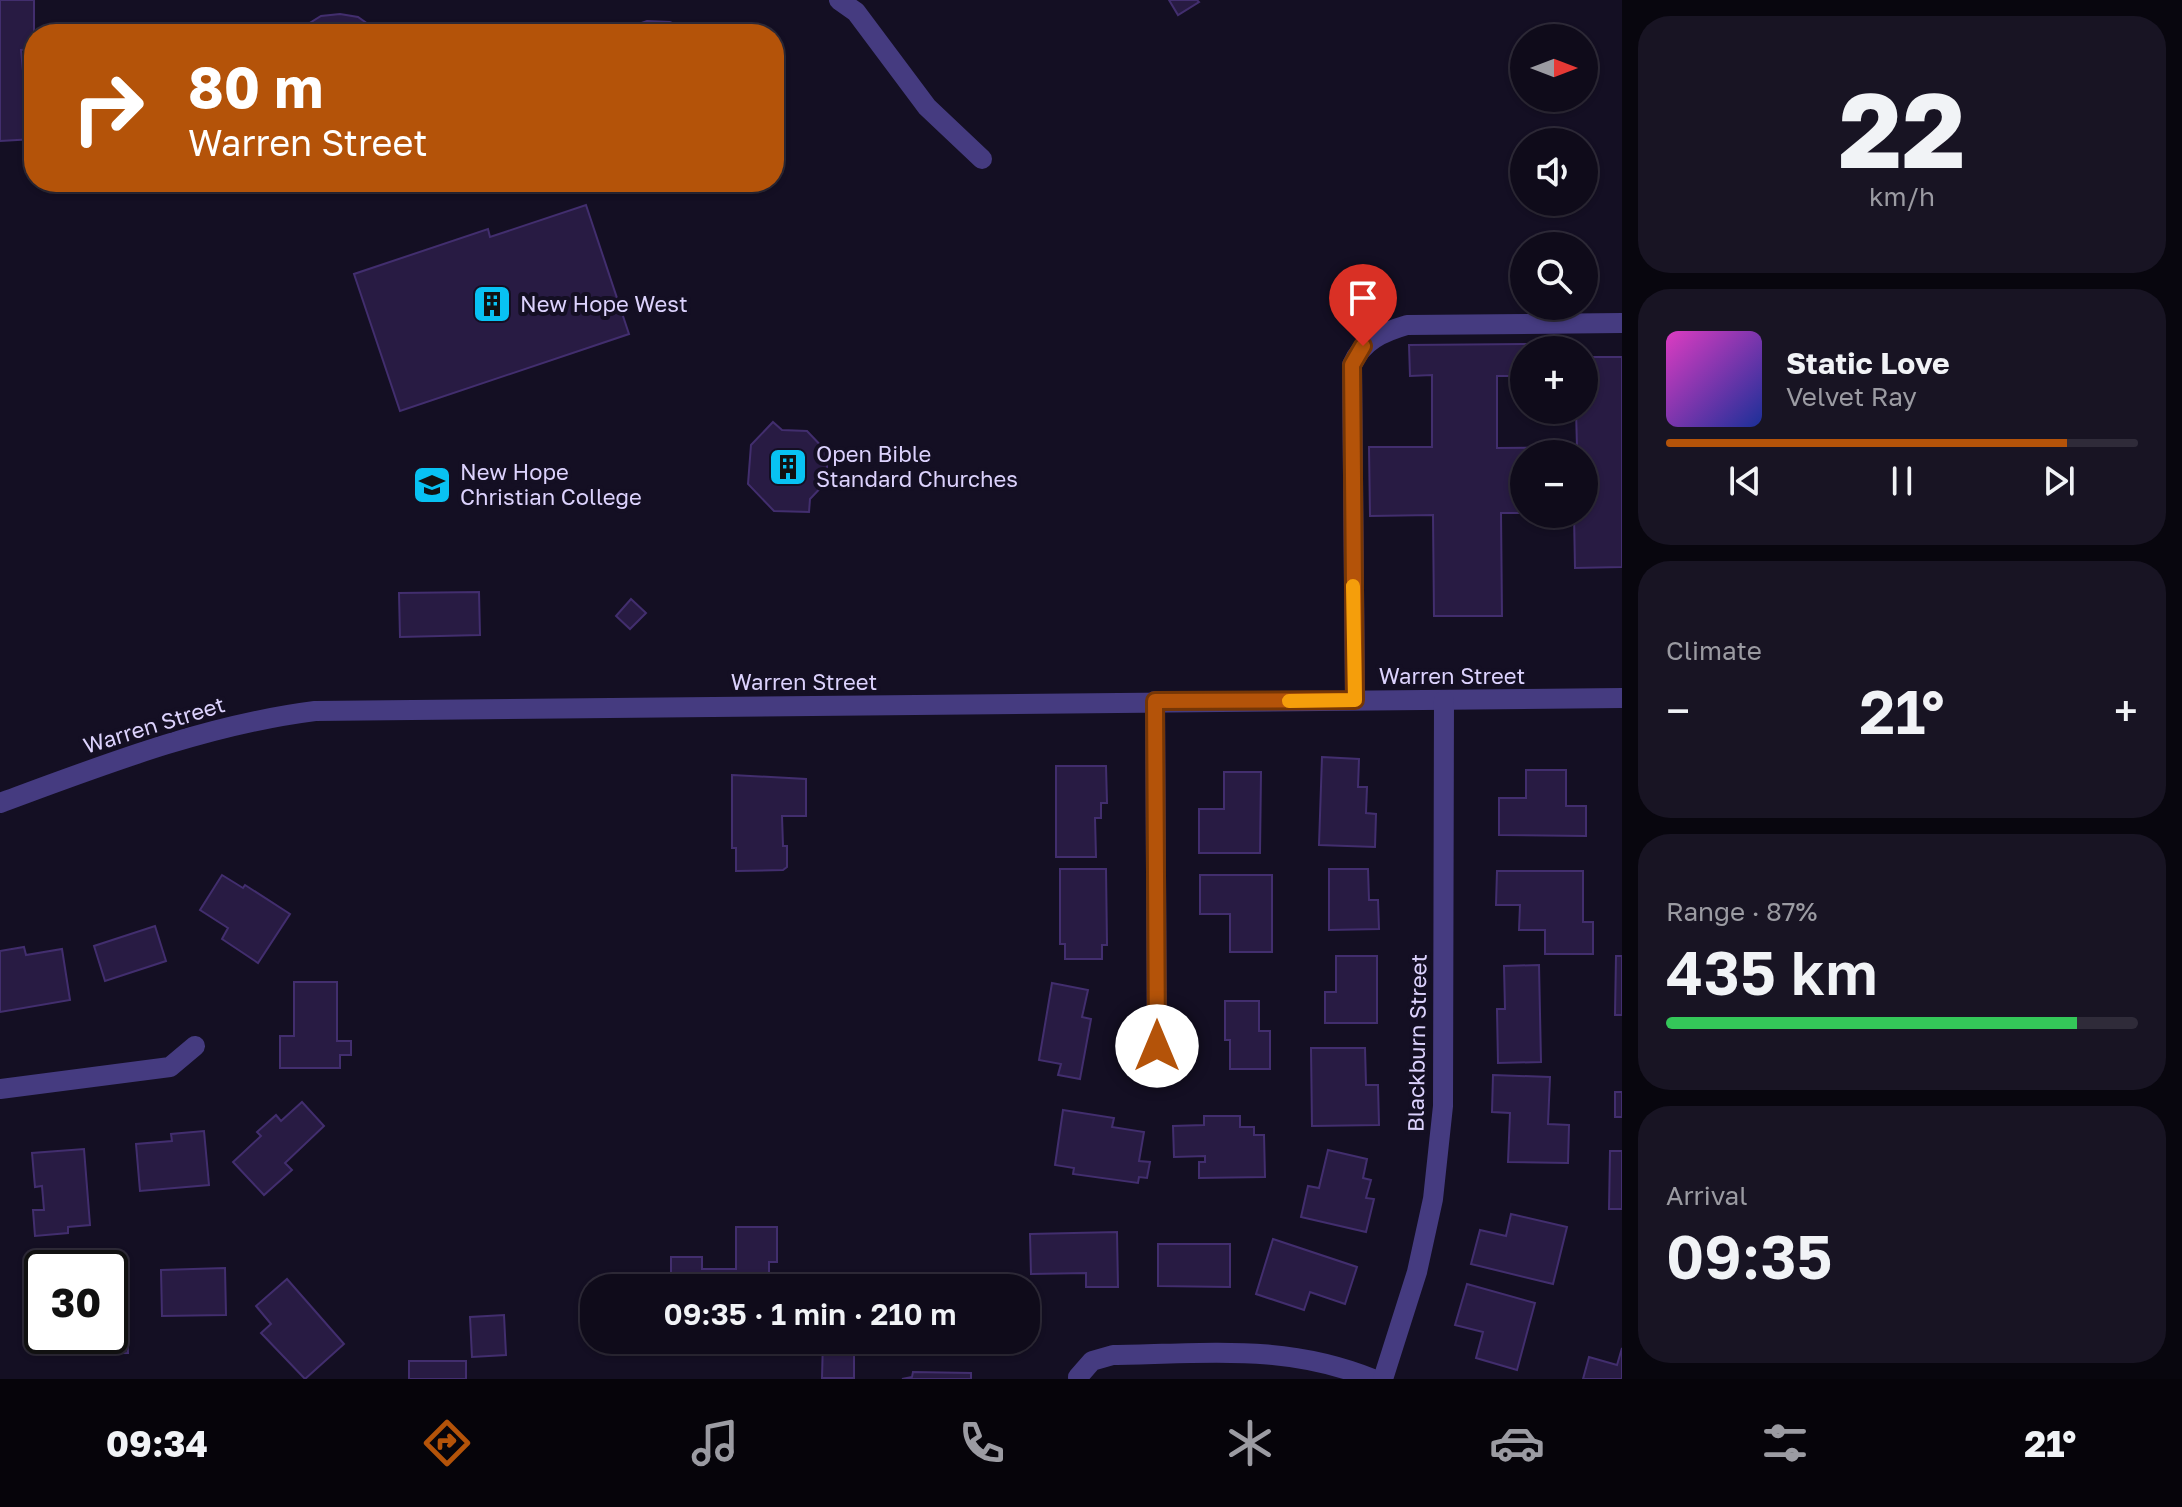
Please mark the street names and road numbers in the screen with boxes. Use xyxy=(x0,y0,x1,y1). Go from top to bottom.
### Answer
street label: Warren Street xyxy=(1379,662,1525,689)
street label: Warren Street xyxy=(731,668,877,695)
street label: Warren Street xyxy=(80,690,228,759)
street label: Blackburn Street xyxy=(1401,954,1432,1132)

